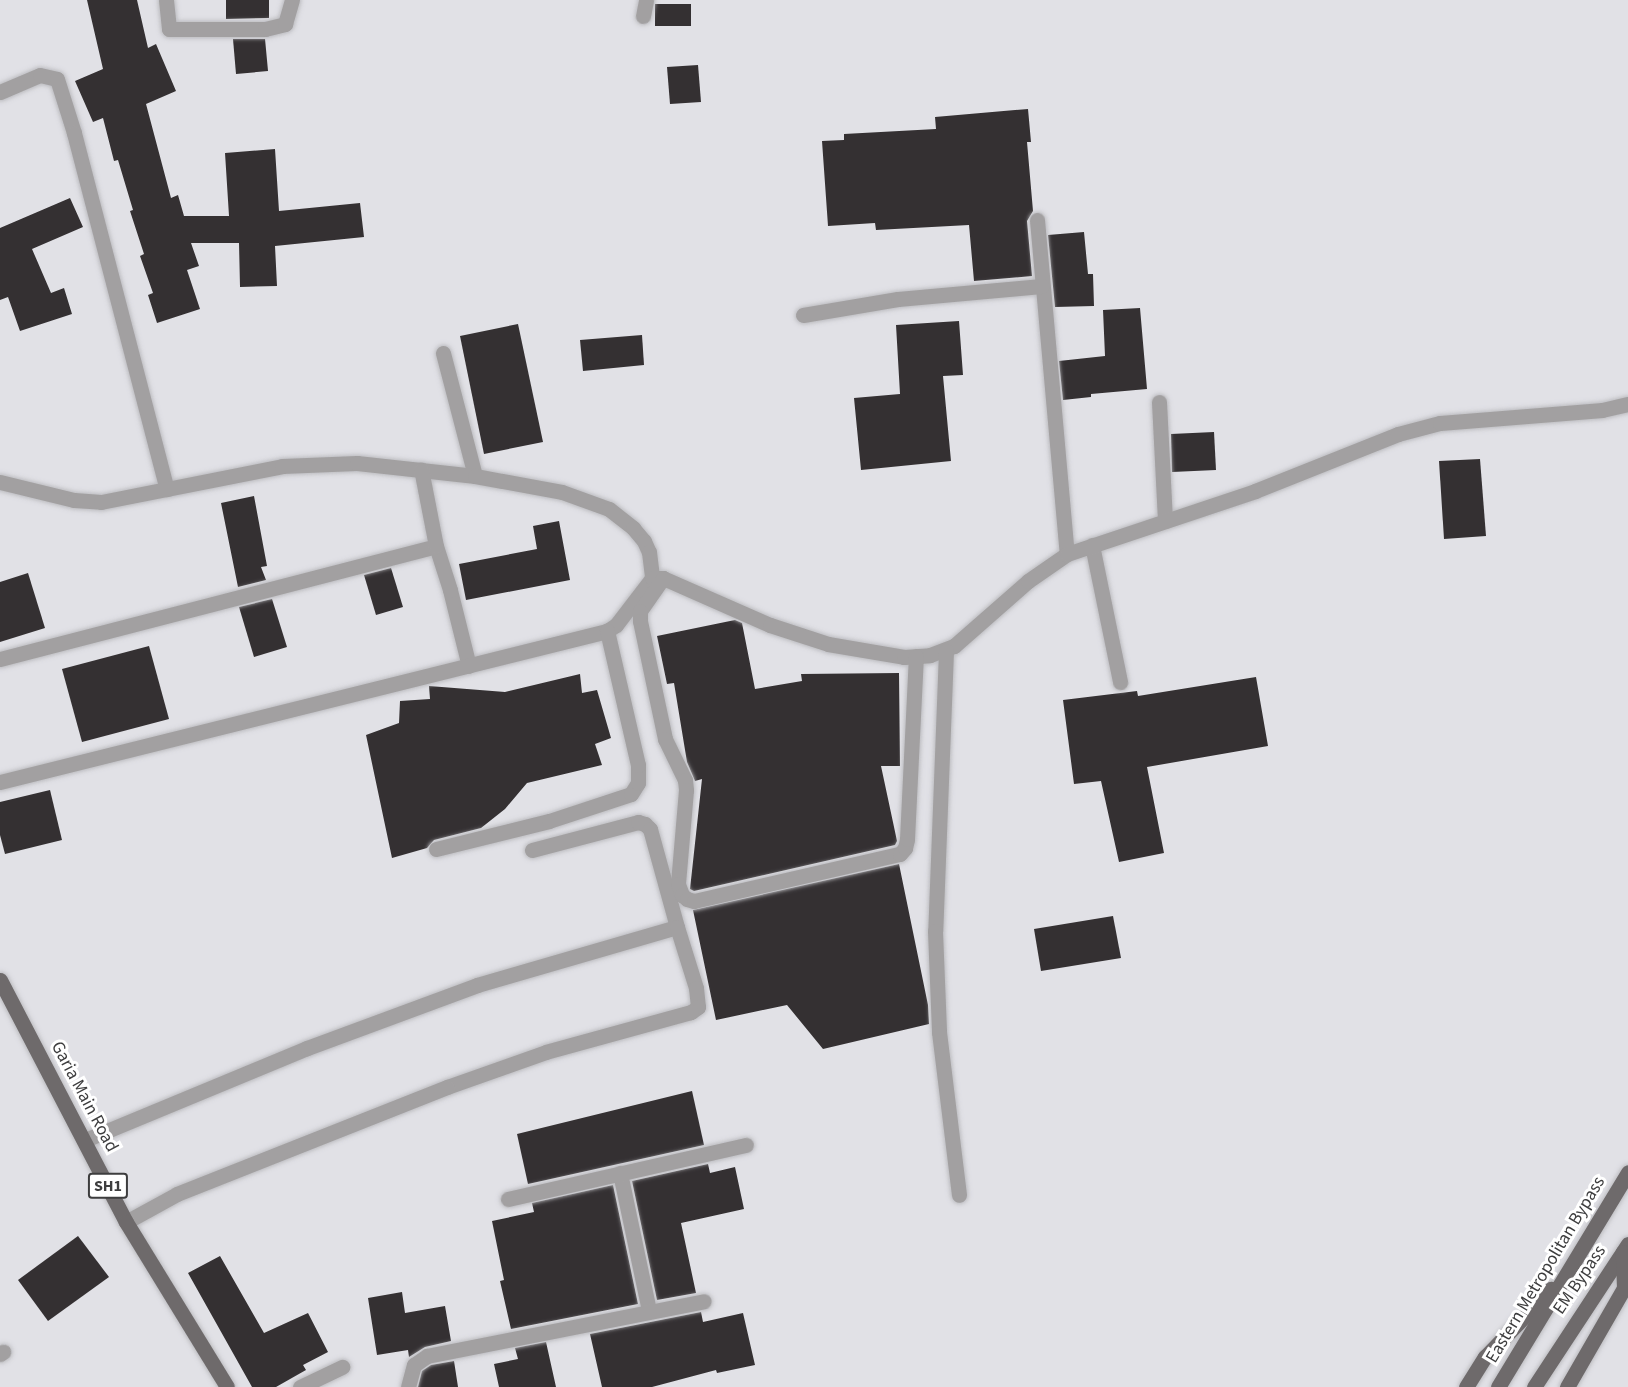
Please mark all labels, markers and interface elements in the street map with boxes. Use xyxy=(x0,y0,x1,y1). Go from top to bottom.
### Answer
street label: Garia Main Road xyxy=(46,1038,122,1156)
road number: SH1 xyxy=(87,1173,129,1199)
street label: Eastern Metropolitan Bypass xyxy=(1482,1173,1610,1367)
street label: EM Bypass xyxy=(1549,1241,1611,1319)

